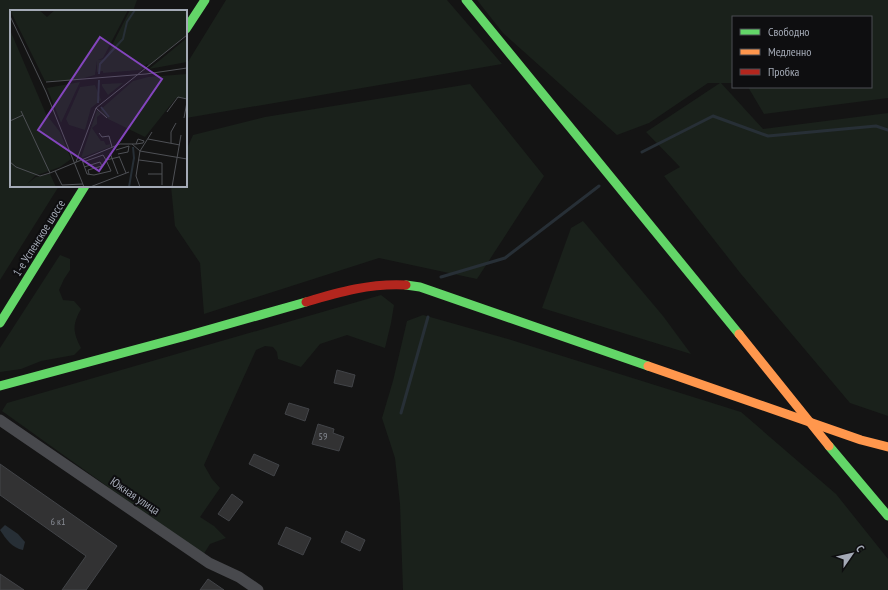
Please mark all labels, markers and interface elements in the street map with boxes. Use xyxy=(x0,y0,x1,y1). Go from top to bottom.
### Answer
inset map xyxy=(10,10,187,187)
legend xyxy=(732,16,872,88)
text: Свободно xyxy=(768,24,810,39)
text: Медленно xyxy=(768,44,811,59)
text: Пробка xyxy=(768,64,800,79)
street label: 1-е Успенское шоссе xyxy=(9,197,68,279)
house number: 59 xyxy=(319,430,328,443)
street label: Южная улица xyxy=(108,473,163,518)
house number: 6 к1 xyxy=(51,515,66,528)
north arrow xyxy=(832,534,872,574)
text: С xyxy=(853,542,868,554)

